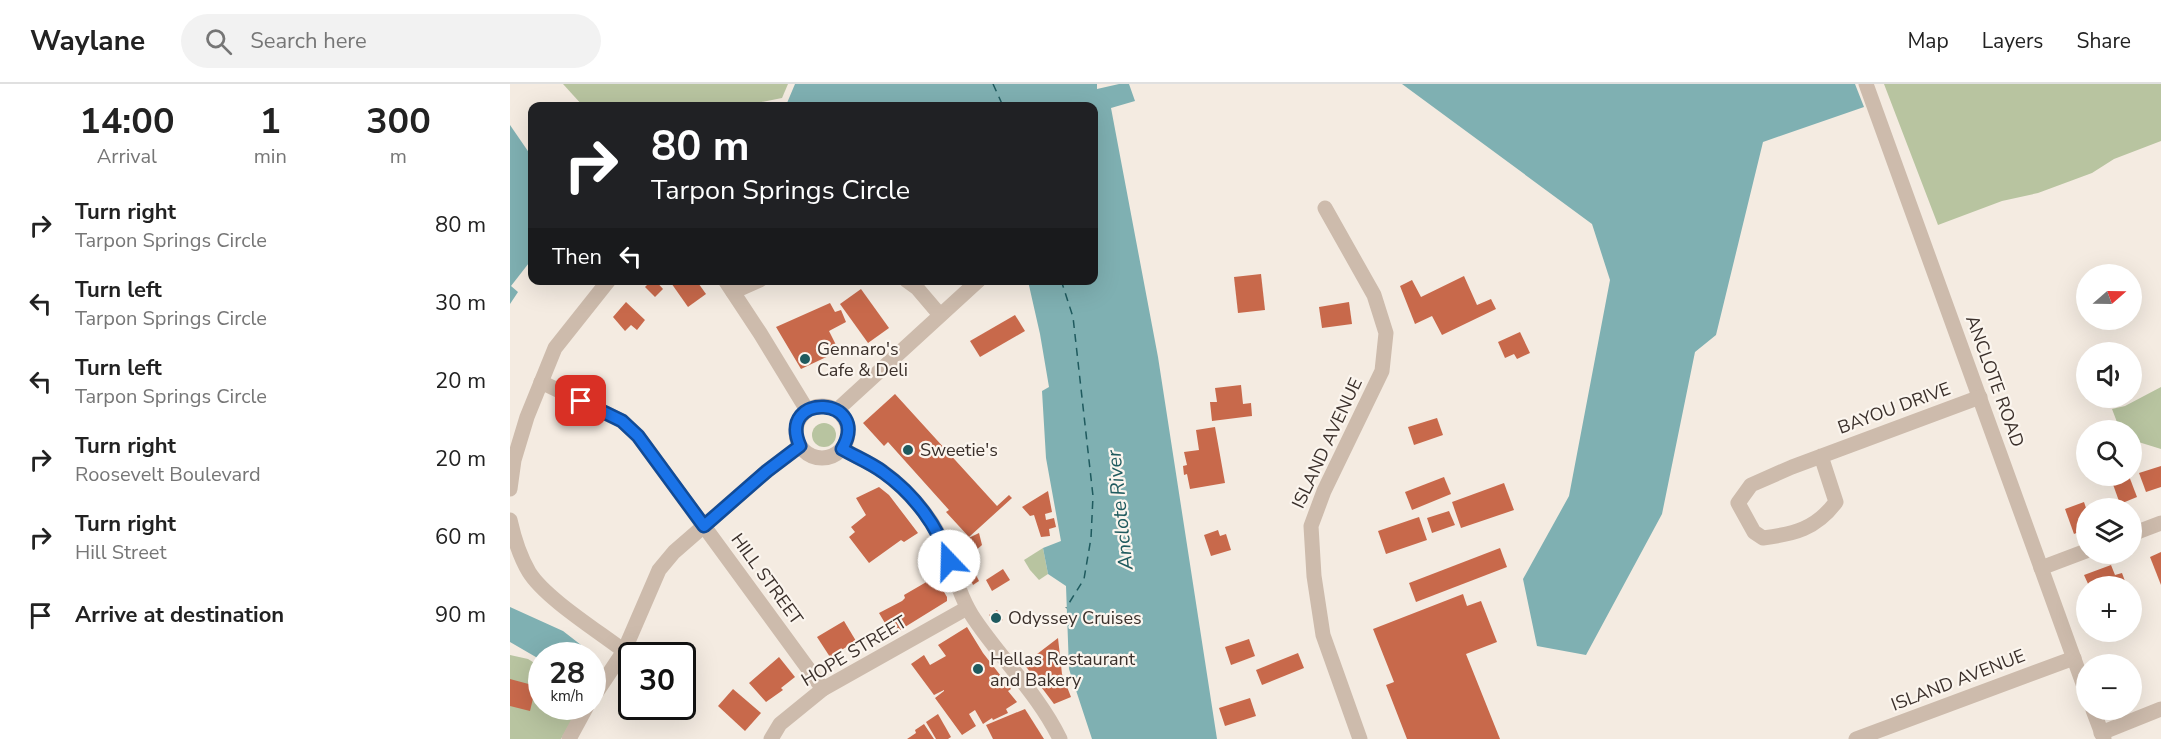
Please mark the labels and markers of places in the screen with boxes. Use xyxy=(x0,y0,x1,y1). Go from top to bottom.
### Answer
place label: Gennaro's Cafe & Deli xyxy=(817,337,908,382)
marker: Gennaro's Cafe & Deli xyxy=(798,352,812,366)
pin xyxy=(555,375,606,426)
place label: Sweetie's xyxy=(920,438,998,462)
marker: Sweetie's xyxy=(901,443,915,457)
place label: Odyssey Cruises xyxy=(1008,606,1142,630)
marker: Odyssey Cruises xyxy=(989,611,1003,625)
place label: Hellas Restaurant and Bakery xyxy=(990,647,1136,692)
marker: Hellas Restaurant and Bakery xyxy=(971,662,985,676)

